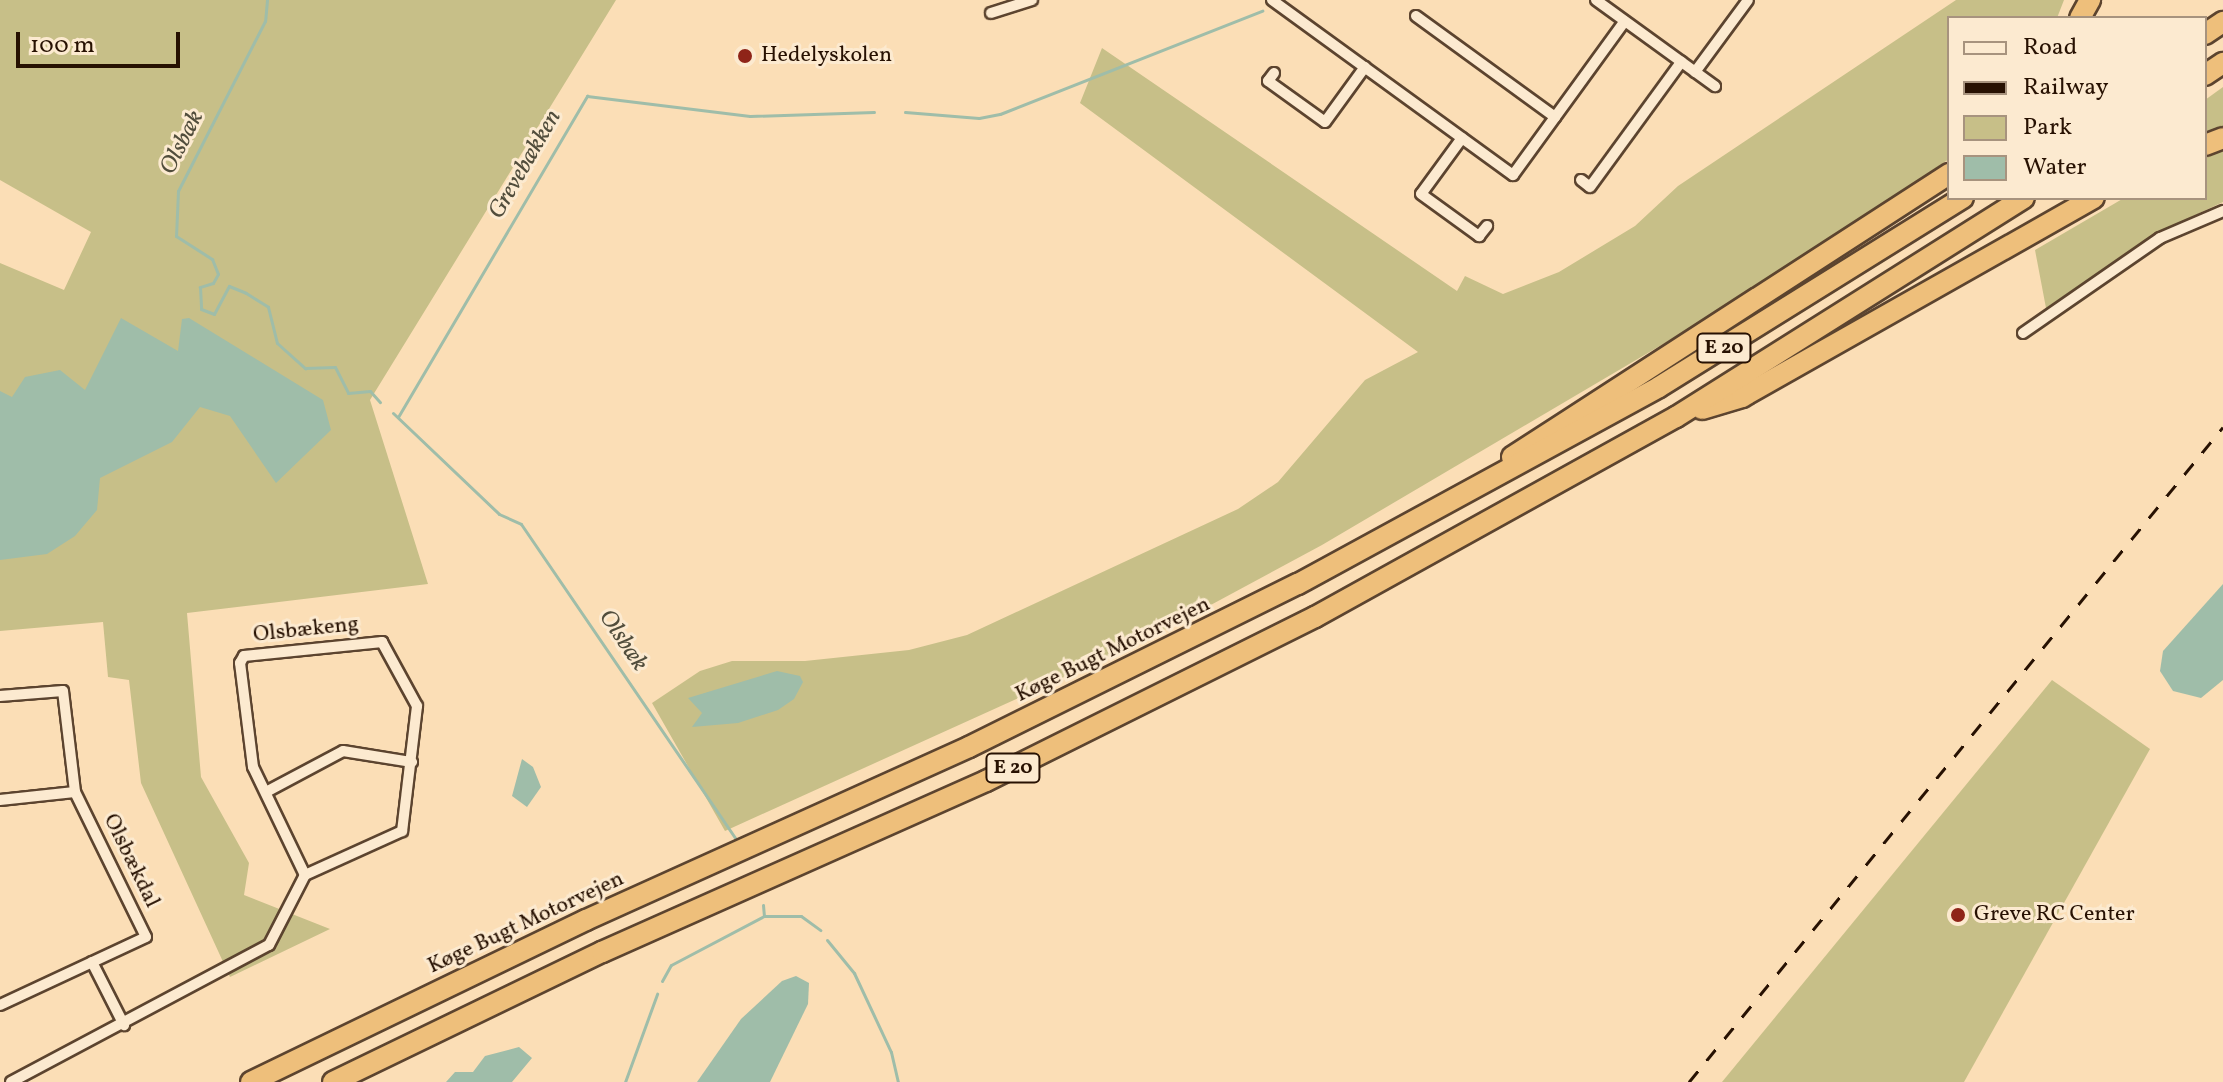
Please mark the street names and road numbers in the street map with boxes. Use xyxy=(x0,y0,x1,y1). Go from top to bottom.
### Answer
road number: E 20 xyxy=(1696,332,1752,364)
street label: Køge Bugt Motorvejen xyxy=(1011,591,1215,709)
street label: Olsbækeng xyxy=(252,611,360,649)
road number: E 20 xyxy=(985,752,1041,784)
street label: Olsbækdal xyxy=(97,810,165,912)
street label: Køge Bugt Motorvejen xyxy=(424,866,628,980)

